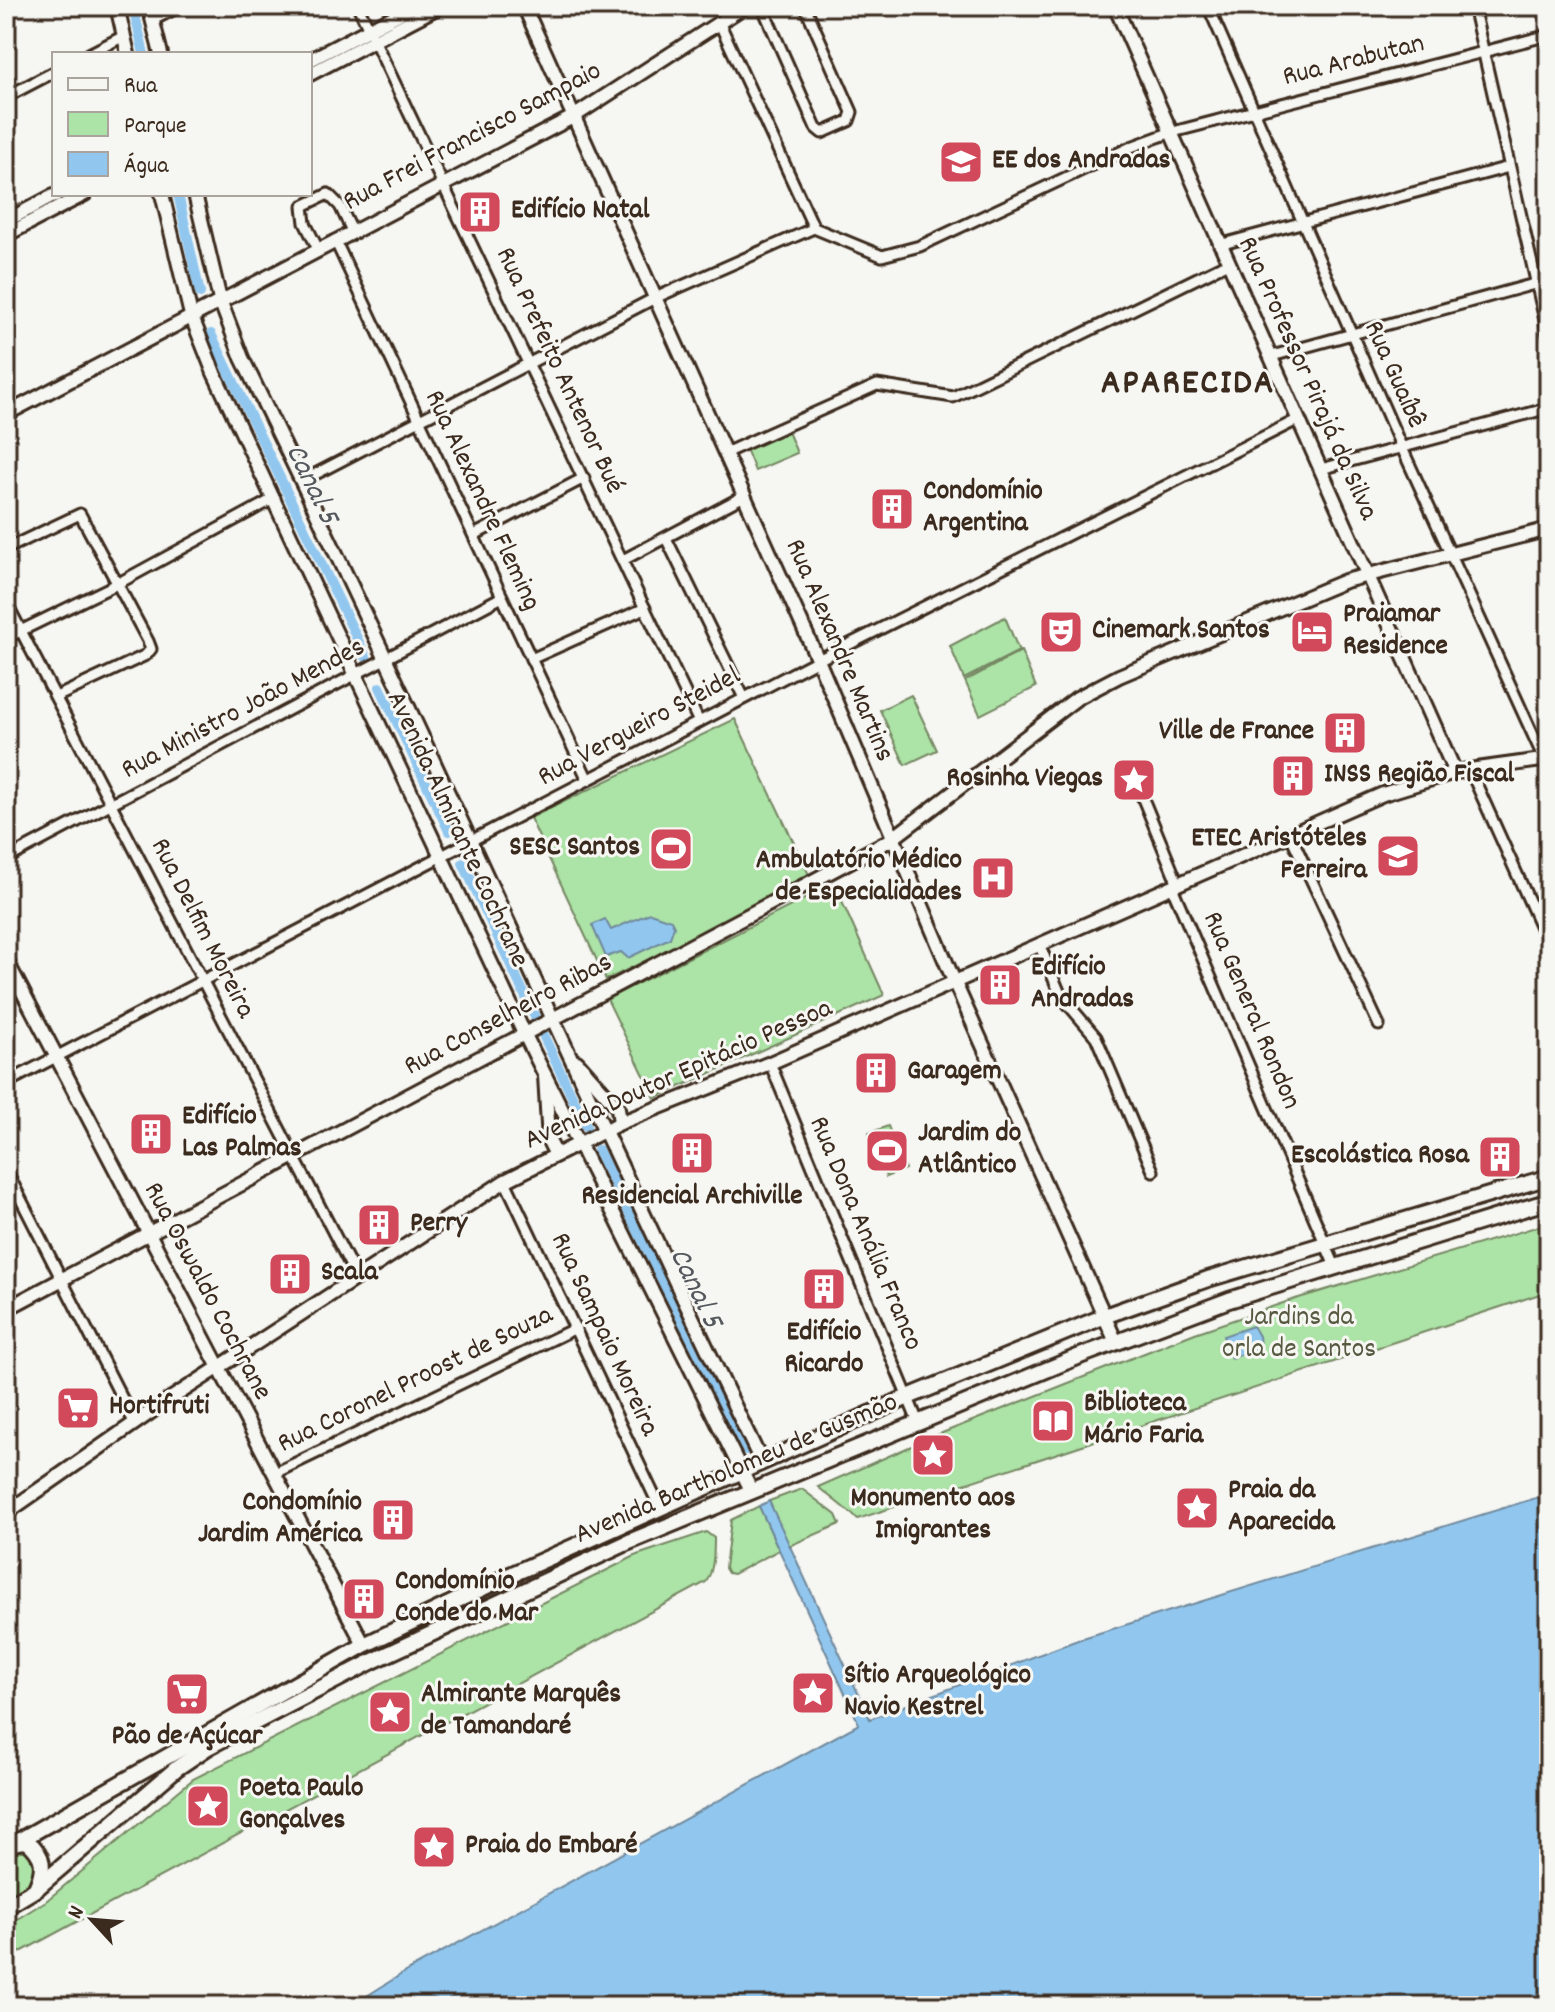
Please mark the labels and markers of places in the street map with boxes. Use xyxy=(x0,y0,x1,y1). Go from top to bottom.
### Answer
school or university icon: EE dos Andradas xyxy=(937,138,985,186)
place label: EE dos Andradas xyxy=(992,142,1171,182)
building icon: Edifício Natal xyxy=(456,188,504,236)
place label: Edifício Natal xyxy=(511,192,650,232)
place label: Condomínio Argentina xyxy=(923,473,1043,545)
building icon: Condomínio Argentina xyxy=(868,485,916,533)
place label: Praiamar Residence xyxy=(1343,596,1448,668)
theatre icon: Cinemark Santos xyxy=(1037,608,1085,656)
hotel icon: Praiamar Residence xyxy=(1288,608,1336,656)
place label: Cinemark Santos xyxy=(1092,612,1270,652)
building icon: Ville de France xyxy=(1321,709,1369,757)
place label: Ville de France xyxy=(1159,713,1314,753)
building icon: INSS Região Fiscal xyxy=(1269,752,1317,800)
place icon: Rosinha Viegas xyxy=(1110,756,1158,804)
place label: INSS Região Fiscal xyxy=(1324,756,1515,796)
place label: Rosinha Viegas xyxy=(947,760,1103,800)
place label: ETEC Aristóteles Ferreira xyxy=(1191,820,1368,892)
sports icon: SESC Santos xyxy=(647,825,695,873)
place label: SESC Santos xyxy=(509,829,640,869)
school or university icon: ETEC Aristóteles Ferreira xyxy=(1374,832,1422,880)
place label: Ambulatório Médico de Especialidades xyxy=(756,842,962,914)
hospital icon: Ambulatório Médico de Especialidades xyxy=(969,854,1017,902)
place label: Edifício Andradas xyxy=(1031,949,1134,1021)
building icon: Edifício Andradas xyxy=(976,961,1024,1009)
building icon: Garagem xyxy=(852,1049,900,1097)
place label: Garagem xyxy=(907,1053,1002,1093)
place label: Edifício Las Palmas xyxy=(182,1098,302,1170)
building icon: Edifício Las Palmas xyxy=(127,1110,175,1158)
place label: Jardim do Atlântico xyxy=(918,1115,1021,1187)
sports icon: Jardim do Atlântico xyxy=(863,1127,911,1175)
building icon: Residencial Archiville xyxy=(668,1129,716,1177)
building icon: Escolástica Rosa xyxy=(1476,1133,1524,1181)
place label: Escolástica Rosa xyxy=(1291,1137,1470,1177)
place label: Residencial Archiville xyxy=(581,1178,803,1218)
building icon: Perry xyxy=(355,1201,403,1249)
place label: Perry xyxy=(410,1205,469,1245)
building icon: Scala xyxy=(266,1250,314,1298)
place label: Scala xyxy=(321,1254,378,1294)
building icon: Edifício Ricardo xyxy=(800,1265,848,1313)
place label: Edifício Ricardo xyxy=(784,1314,864,1386)
supermarket icon: Hortifruti xyxy=(54,1384,102,1432)
place label: Biblioteca Mário Faria xyxy=(1084,1385,1204,1457)
place label: Hortifruti xyxy=(109,1388,209,1428)
library icon: Biblioteca Mário Faria xyxy=(1029,1397,1077,1445)
place icon: Monumento aos Imigrantes xyxy=(909,1431,957,1479)
place label: Praia da Aparecida xyxy=(1228,1472,1336,1544)
place label: Monumento aos Imigrantes xyxy=(851,1480,1016,1552)
place label: Condomínio Jardim América xyxy=(198,1484,363,1556)
place icon: Praia da Aparecida xyxy=(1173,1484,1221,1532)
building icon: Condomínio Jardim América xyxy=(369,1496,417,1544)
place label: Condomínio Conde do Mar xyxy=(395,1563,539,1635)
building icon: Condomínio Conde do Mar xyxy=(340,1575,388,1623)
place label: Sítio Arqueológico Navio Kestrel xyxy=(844,1657,1031,1729)
place icon: Sítio Arqueológico Navio Kestrel xyxy=(789,1669,837,1717)
supermarket icon: Pão de Açúcar xyxy=(163,1670,211,1718)
place label: Almirante Marquês de Tamandaré xyxy=(421,1676,621,1748)
place icon: Almirante Marquês de Tamandaré xyxy=(366,1688,414,1736)
place label: Pão de Açúcar xyxy=(112,1718,263,1758)
place label: Poeta Paulo Gonçalves xyxy=(239,1770,363,1842)
place icon: Poeta Paulo Gonçalves xyxy=(184,1782,232,1830)
place icon: Praia do Embaré xyxy=(410,1823,458,1871)
place label: Praia do Embaré xyxy=(465,1827,638,1867)

